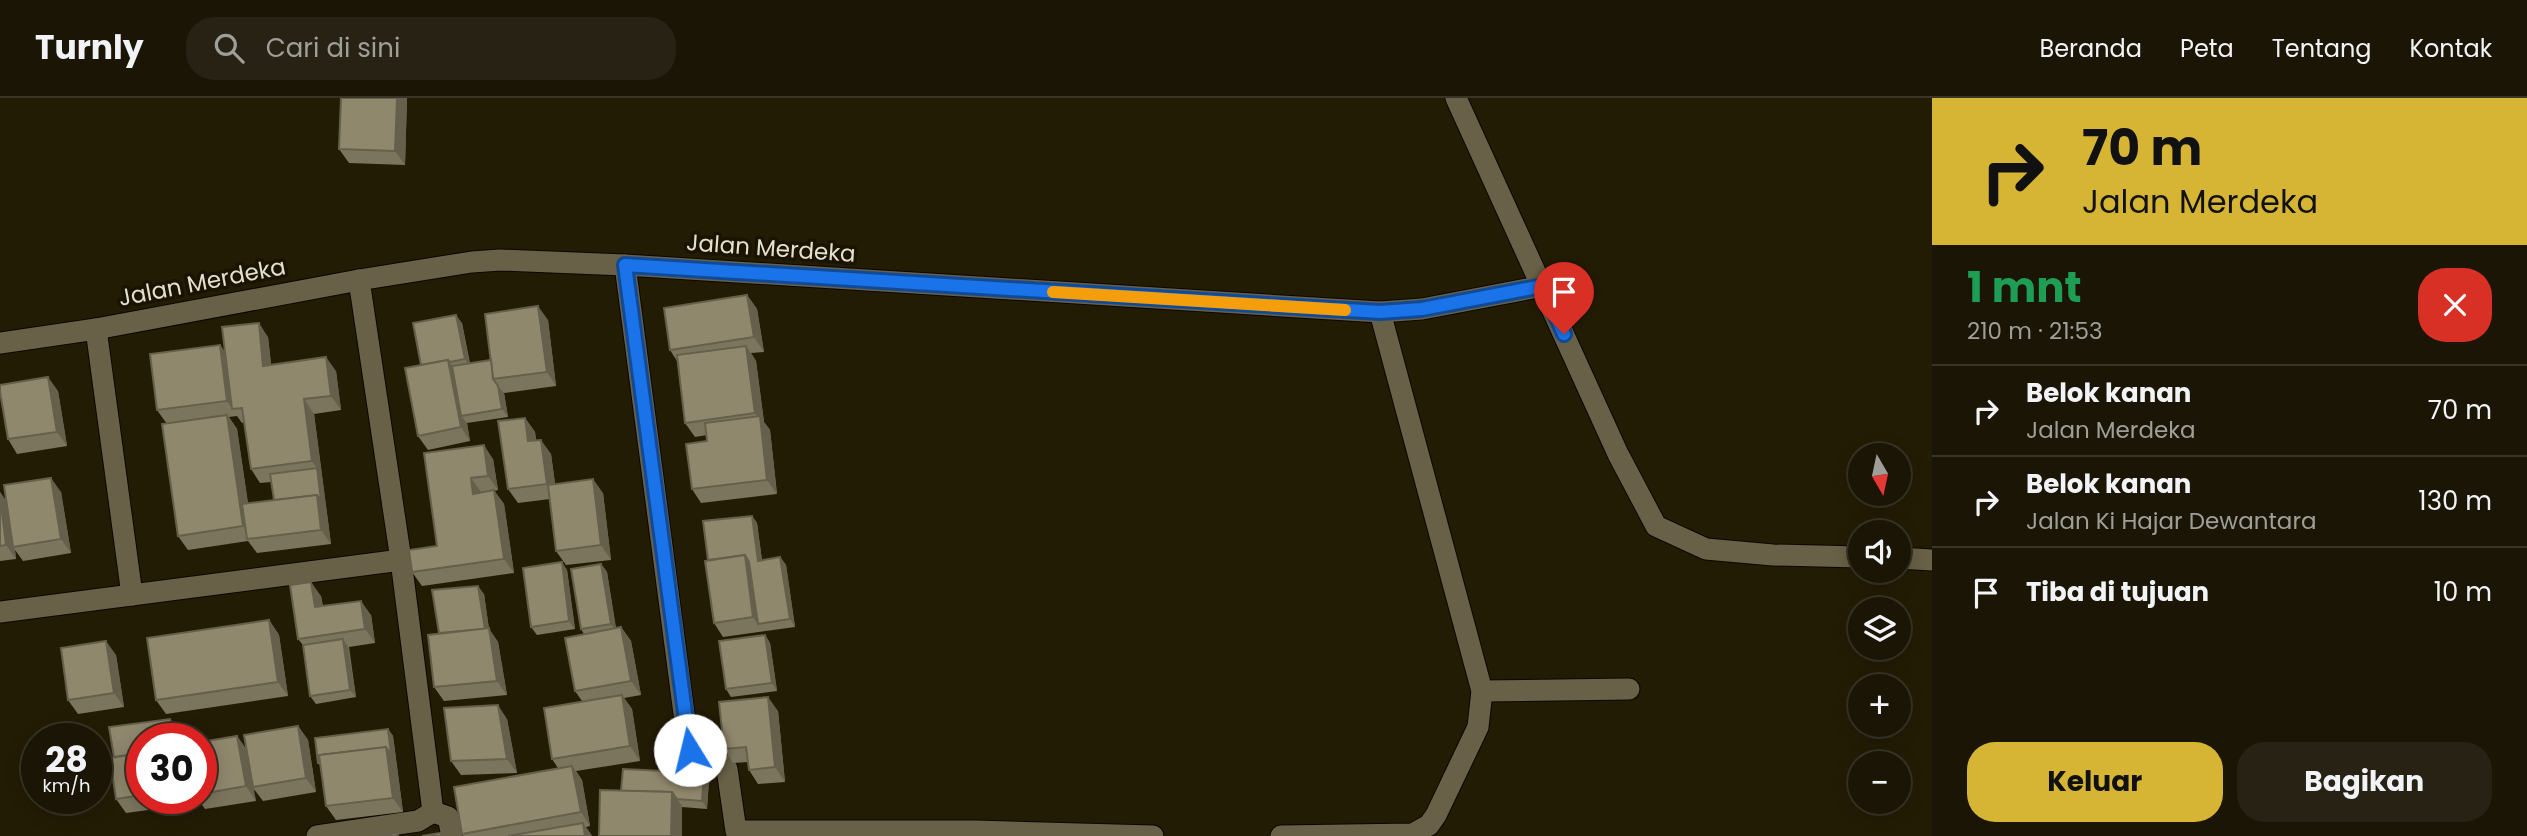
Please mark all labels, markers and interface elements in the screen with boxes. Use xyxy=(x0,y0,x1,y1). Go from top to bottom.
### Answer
search box xyxy=(186,17,676,80)
text: Turnly xyxy=(35,24,144,71)
icon: search xyxy=(210,29,248,67)
text: Cari di sini xyxy=(266,30,400,66)
text: Beranda xyxy=(2039,32,2142,65)
text: Peta xyxy=(2180,32,2234,65)
text: Tentang xyxy=(2272,32,2372,65)
text: Kontak xyxy=(2410,32,2492,65)
text: 70 m xyxy=(2082,114,2202,182)
icon: right xyxy=(1967,126,2058,217)
text: Jalan Merdeka xyxy=(2082,179,2318,224)
street label: Jalan Merdeka xyxy=(685,226,857,270)
street label: Jalan Merdeka xyxy=(116,250,288,314)
text: 1 mnt xyxy=(1967,258,2082,317)
pin xyxy=(1534,262,1594,334)
button: close xyxy=(2418,268,2492,342)
icon: arrive xyxy=(1545,273,1583,311)
text: 210 m · 21:53 xyxy=(1967,315,2103,347)
text: Belok kanan xyxy=(2026,375,2191,411)
icon: right xyxy=(1967,392,2005,430)
text: 70 m xyxy=(2428,392,2492,428)
text: Jalan Merdeka xyxy=(2026,414,2196,446)
north arrow xyxy=(1848,443,1911,506)
map controls xyxy=(1848,443,1911,814)
text: Belok kanan xyxy=(2026,466,2191,502)
icon: right xyxy=(1967,483,2005,521)
text: 130 m xyxy=(2418,483,2492,519)
text: Jalan Ki Hajar Dewantara xyxy=(2026,505,2317,537)
button: sound xyxy=(1848,520,1911,583)
icon: arrive xyxy=(1967,574,2005,612)
text: Tiba di tujuan xyxy=(2026,574,2209,610)
text: 10 m xyxy=(2434,574,2492,610)
button: layers xyxy=(1848,597,1911,660)
button: + xyxy=(1848,674,1911,737)
position arrow xyxy=(653,713,727,787)
speed limit sign: 30 xyxy=(126,723,217,814)
text: 28 xyxy=(45,735,88,784)
button: Keluar xyxy=(1967,742,2223,822)
button: Bagikan xyxy=(2237,742,2492,822)
button: − xyxy=(1848,751,1911,814)
text: km/h xyxy=(43,773,90,798)

